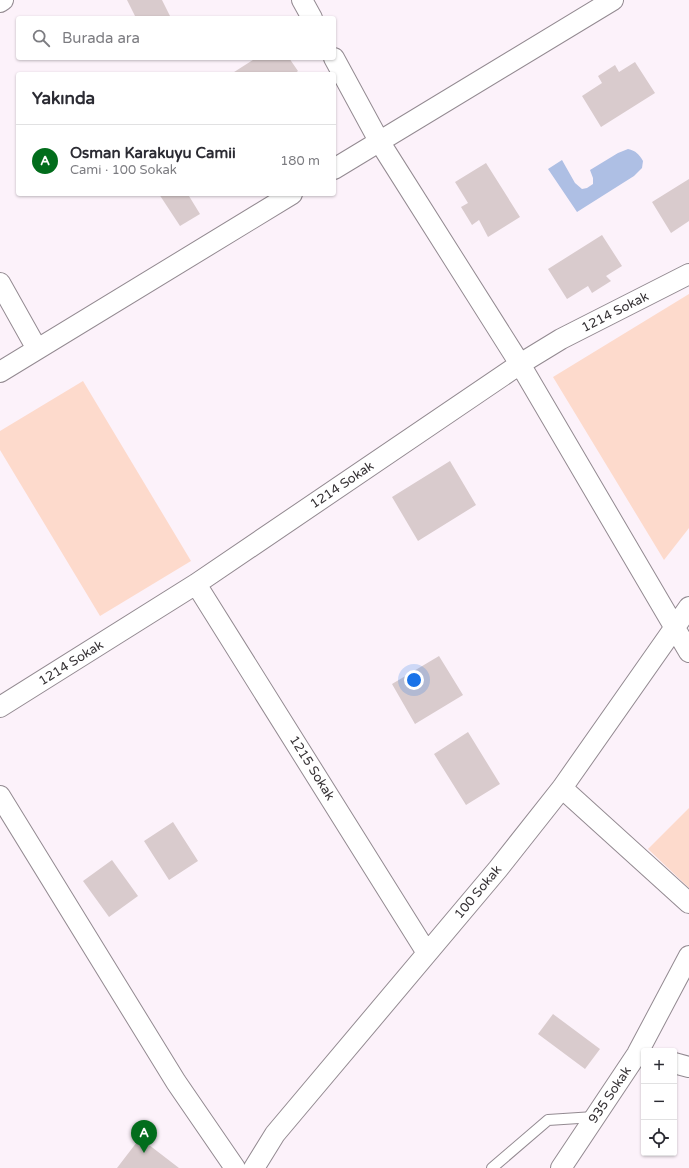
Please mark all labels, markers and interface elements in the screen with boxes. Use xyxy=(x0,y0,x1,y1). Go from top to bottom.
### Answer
search box xyxy=(16,16,336,60)
icon: search xyxy=(30,27,52,49)
text: Burada ara xyxy=(62,29,140,47)
text: Yakında xyxy=(32,88,95,109)
text: Osman Karakuyu Camii xyxy=(70,144,236,162)
text: A xyxy=(40,153,50,169)
text: 180 m xyxy=(280,153,320,169)
text: Cami · 100 Sokak xyxy=(70,162,177,178)
street label: 1214 Sokak xyxy=(579,288,651,336)
street label: 1214 Sokak xyxy=(307,458,377,512)
street label: 1214 Sokak xyxy=(36,637,106,689)
your location xyxy=(404,670,424,690)
street label: 1215 Sokak xyxy=(286,733,338,803)
street label: 100 Sokak xyxy=(451,862,505,922)
map controls xyxy=(641,1048,677,1156)
button: + xyxy=(641,1048,677,1084)
street label: 935 Sokak xyxy=(585,1064,635,1126)
button: − xyxy=(641,1084,677,1120)
pin: A xyxy=(131,1120,157,1153)
button: locate xyxy=(641,1120,677,1156)

